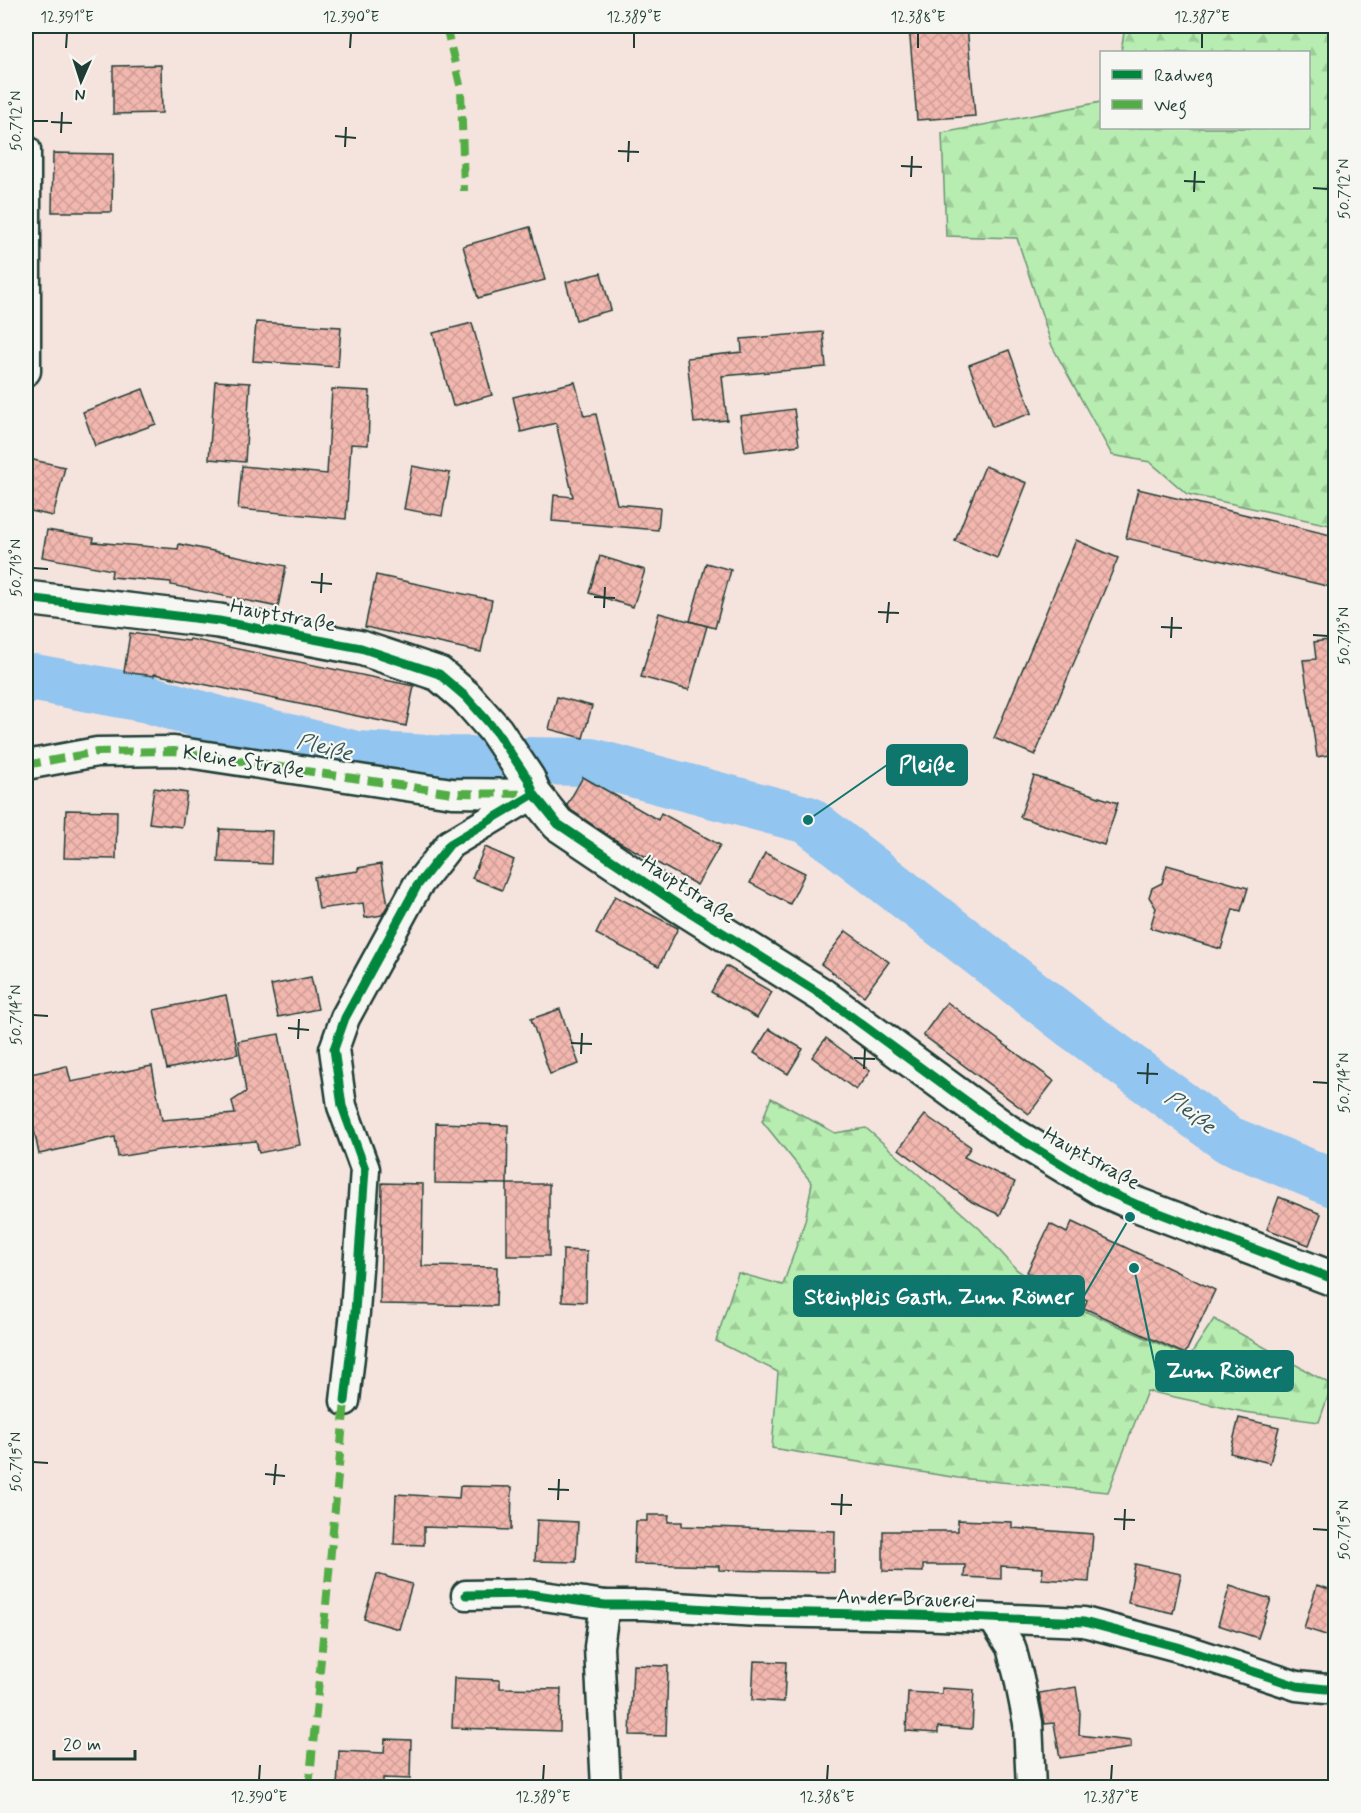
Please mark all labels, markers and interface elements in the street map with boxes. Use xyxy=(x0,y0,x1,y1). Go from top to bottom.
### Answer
text: 12.391°E xyxy=(40,8,94,28)
text: 12.390°E xyxy=(323,8,380,28)
text: 12.389°E xyxy=(607,8,662,28)
text: 12.388°E xyxy=(890,8,946,28)
text: 12.387°E xyxy=(1174,8,1230,28)
north arrow xyxy=(51,51,111,111)
legend xyxy=(1100,51,1310,129)
text: Radweg xyxy=(1154,64,1213,88)
text: N xyxy=(74,84,86,105)
text: 50.712°N xyxy=(7,91,27,151)
text: Weg xyxy=(1154,94,1187,120)
text: 50.712°N xyxy=(1335,159,1355,219)
text: 50.713°N xyxy=(7,539,27,597)
street label: Hauptstraße xyxy=(228,593,338,639)
text: 50.713°N xyxy=(1335,607,1355,665)
water label: Pleiße xyxy=(294,728,357,769)
street label: Kleine Straße xyxy=(181,739,307,785)
callout: Pleiße xyxy=(887,745,967,785)
text: Pleiße xyxy=(899,752,955,780)
street label: Hauptstraße xyxy=(636,849,741,931)
text: 50.714°N xyxy=(7,985,27,1045)
text: 50.714°N xyxy=(1335,1053,1355,1113)
water label: Pleiße xyxy=(1159,1084,1222,1142)
street label: Hauptstraße xyxy=(1038,1121,1145,1197)
callout: Steinpleis Gasth. Zum Römer xyxy=(794,1276,1084,1316)
text: Steinpleis Gasth. Zum Römer xyxy=(804,1284,1075,1312)
callout: Zum Römer xyxy=(1156,1351,1293,1391)
text: Zum Römer xyxy=(1166,1358,1283,1386)
text: 50.715°N xyxy=(7,1432,27,1492)
text: 50.715°N xyxy=(1335,1500,1355,1560)
street label: An der Brauerei xyxy=(836,1583,976,1615)
scale bar xyxy=(54,1723,135,1761)
text: 20 m xyxy=(63,1733,101,1757)
text: 12.390°E xyxy=(231,1788,288,1808)
text: 12.389°E xyxy=(516,1788,571,1808)
text: 12.388°E xyxy=(799,1788,855,1808)
text: 12.387°E xyxy=(1083,1788,1139,1808)

